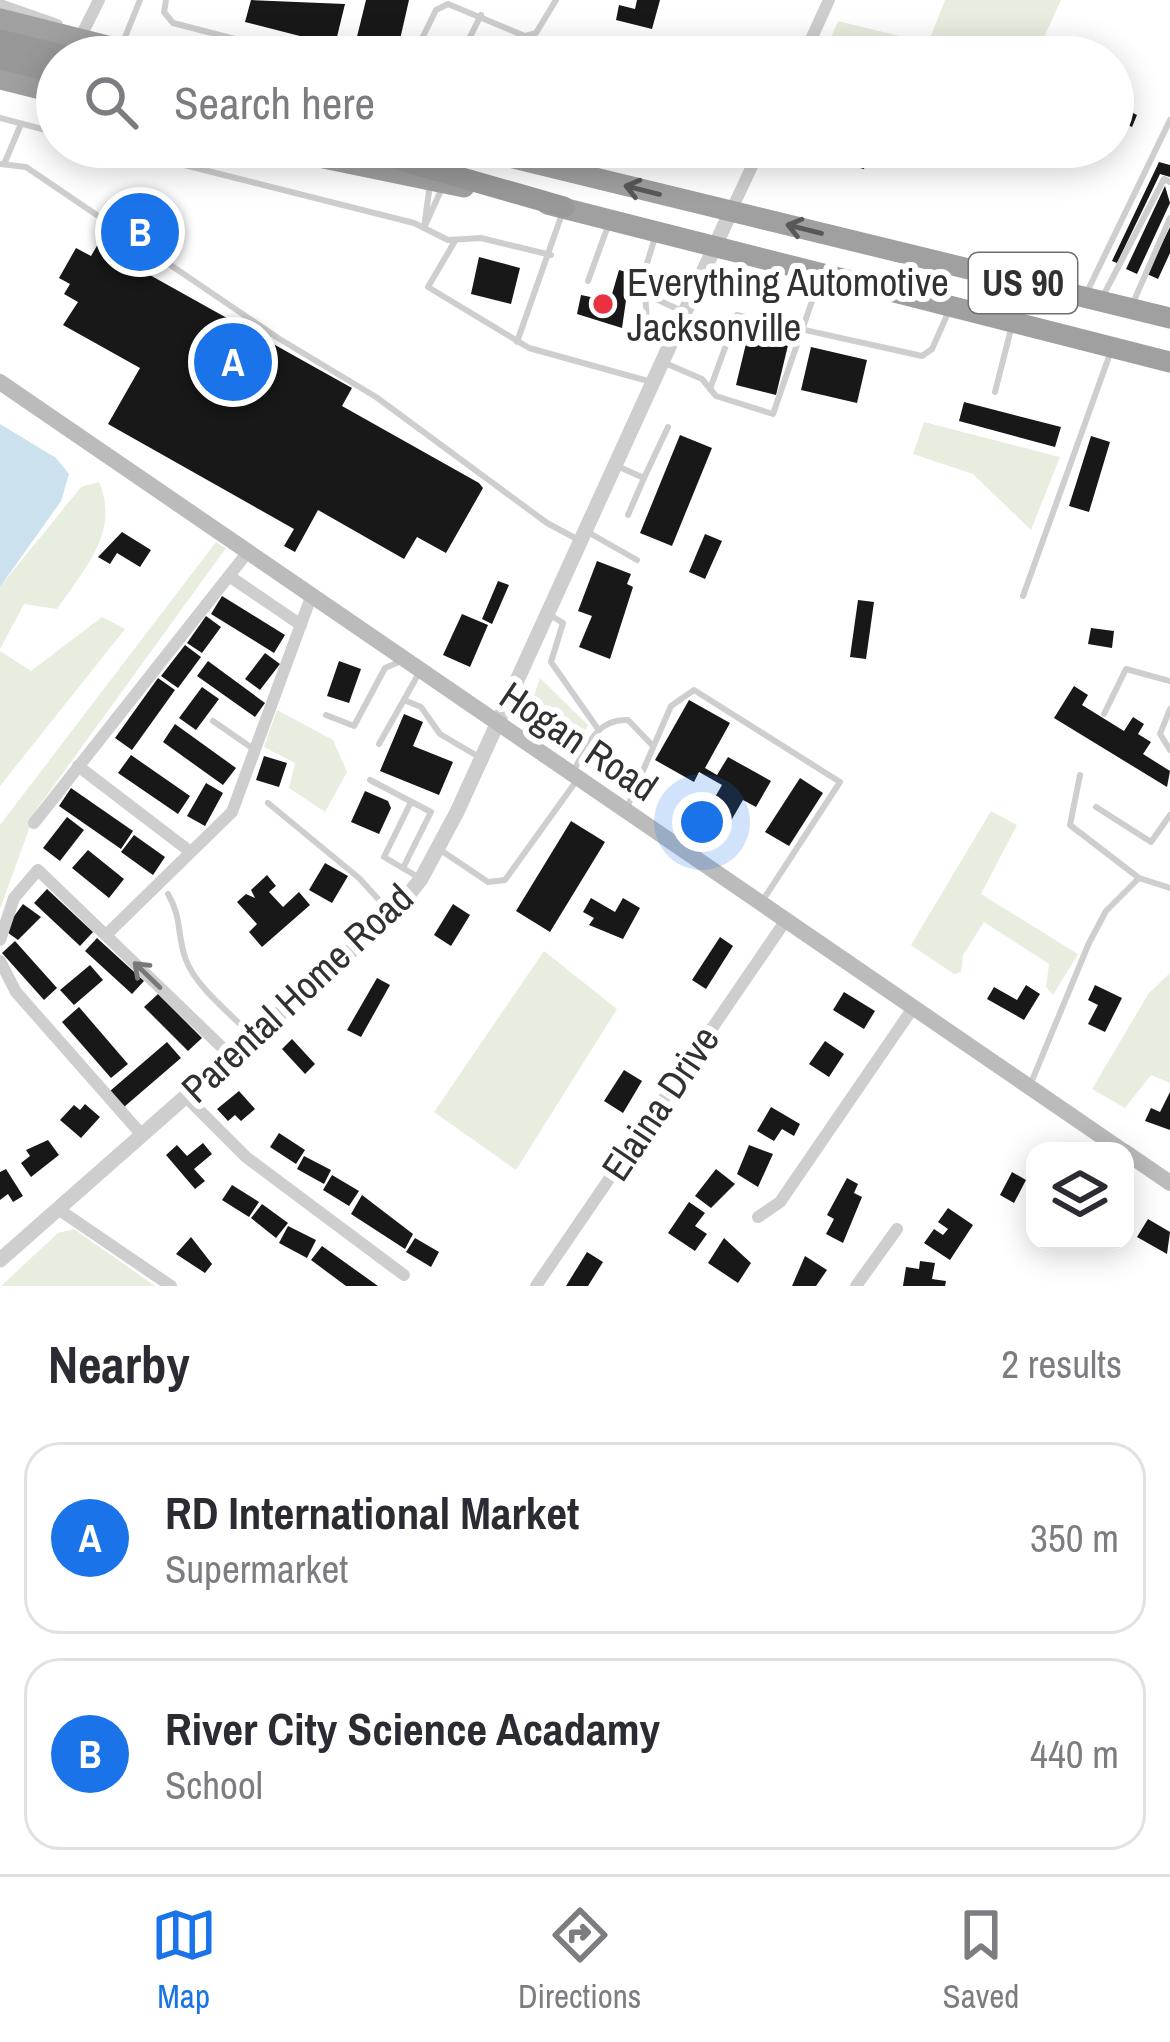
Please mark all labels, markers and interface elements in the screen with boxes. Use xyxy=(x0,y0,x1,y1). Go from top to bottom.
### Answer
search box xyxy=(36,36,1134,168)
icon: search xyxy=(78,69,144,135)
text: Search here xyxy=(174,72,375,133)
one-way arrow xyxy=(624,178,662,200)
pin: B xyxy=(101,187,179,277)
one-way arrow xyxy=(785,217,823,239)
road number: US 90 xyxy=(969,253,1077,313)
place label: Everything Automotive Jacksonville xyxy=(627,256,949,353)
marker: Everything Automotive Jacksonville xyxy=(590,291,616,317)
pin: A xyxy=(194,317,272,407)
street label: Hogan Road xyxy=(490,669,668,813)
your location xyxy=(672,792,732,852)
street label: Parental Home Road xyxy=(170,872,424,1114)
one-way arrow xyxy=(133,962,162,990)
street label: Elaina Drive xyxy=(589,1016,731,1190)
map controls xyxy=(1026,1142,1134,1250)
button: layers xyxy=(1026,1142,1134,1250)
text: Nearby xyxy=(48,1330,190,1399)
text: 2 results xyxy=(1001,1338,1122,1390)
text: RD International Market xyxy=(165,1482,579,1543)
text: A xyxy=(78,1512,102,1564)
text: 350 m xyxy=(1030,1512,1119,1564)
text: Supermarket xyxy=(165,1543,348,1595)
text: River City Science Acadamy xyxy=(165,1698,660,1759)
text: B xyxy=(78,1728,102,1780)
text: 440 m xyxy=(1030,1728,1119,1780)
text: School xyxy=(165,1759,263,1811)
tab: Map xyxy=(151,1902,217,2018)
tab: Directions xyxy=(518,1902,641,2018)
tab: Saved xyxy=(943,1902,1019,2018)

